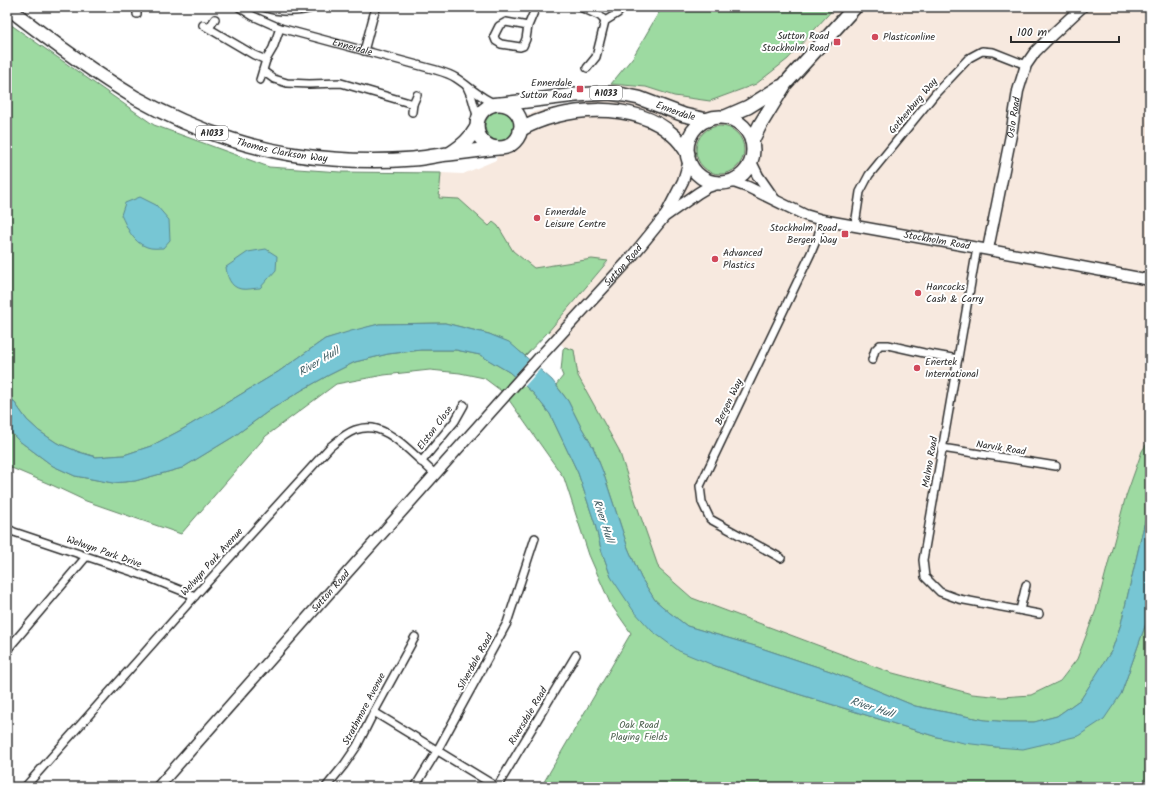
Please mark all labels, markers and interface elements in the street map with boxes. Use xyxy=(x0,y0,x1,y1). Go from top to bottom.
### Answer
scale bar xyxy=(1011,18,1119,44)
text: 100 m xyxy=(1017,23,1048,42)
place label: Sutton Road Stockholm Road xyxy=(762,28,830,56)
place label: Plasticonline xyxy=(883,29,936,45)
marker: Plasticonline xyxy=(870,32,880,42)
street label: Ennerdale xyxy=(330,34,375,61)
marker: Sutton Road Stockholm Road xyxy=(832,37,842,47)
street label: Gothenburg Way xyxy=(885,74,942,138)
place label: Ennerdale Sutton Road xyxy=(520,75,573,103)
marker: Ennerdale Sutton Road xyxy=(575,84,585,94)
road number: A1033 xyxy=(590,86,622,100)
street label: Oslo Road xyxy=(1003,95,1025,139)
street label: Ennerdale xyxy=(653,97,697,125)
road number: A1033 xyxy=(196,126,228,140)
street label: Thomas Clarkson Way xyxy=(234,134,328,167)
place label: Ennerdale Leisure Centre xyxy=(545,204,606,232)
marker: Ennerdale Leisure Centre xyxy=(532,213,542,223)
place label: Stockholm Road Bergen Way xyxy=(770,220,838,248)
street label: Stockholm Road xyxy=(902,227,972,255)
marker: Stockholm Road Bergen Way xyxy=(840,229,850,239)
street label: Sutton Road xyxy=(600,240,647,290)
place label: Advanced Plastics xyxy=(723,245,763,273)
marker: Advanced Plastics xyxy=(710,254,720,264)
place label: Hancocks Cash & Carry xyxy=(926,279,984,307)
marker: Hancocks Cash & Carry xyxy=(913,288,923,298)
water label: River Hull xyxy=(295,342,345,381)
place label: Enertek International xyxy=(925,354,979,382)
marker: Enertek International xyxy=(912,363,922,373)
street label: Bergen Way xyxy=(711,376,747,428)
street label: Elston Close xyxy=(413,402,457,454)
street label: Malmo Road xyxy=(918,434,943,489)
street label: Narvik Road xyxy=(975,436,1028,460)
water label: River Hull xyxy=(588,497,619,547)
street label: Welwyn Park Avenue xyxy=(177,524,247,600)
street label: Welwyn Park Drive xyxy=(64,532,144,573)
street label: Sutton Road xyxy=(308,566,355,616)
street label: Silverdale Road xyxy=(453,630,498,693)
street label: Strathmore Avenue xyxy=(338,669,390,748)
street label: Riversdale Road xyxy=(504,683,552,748)
water label: River Hull xyxy=(848,693,898,724)
park label: Oak Road Playing Fields xyxy=(610,717,669,745)

